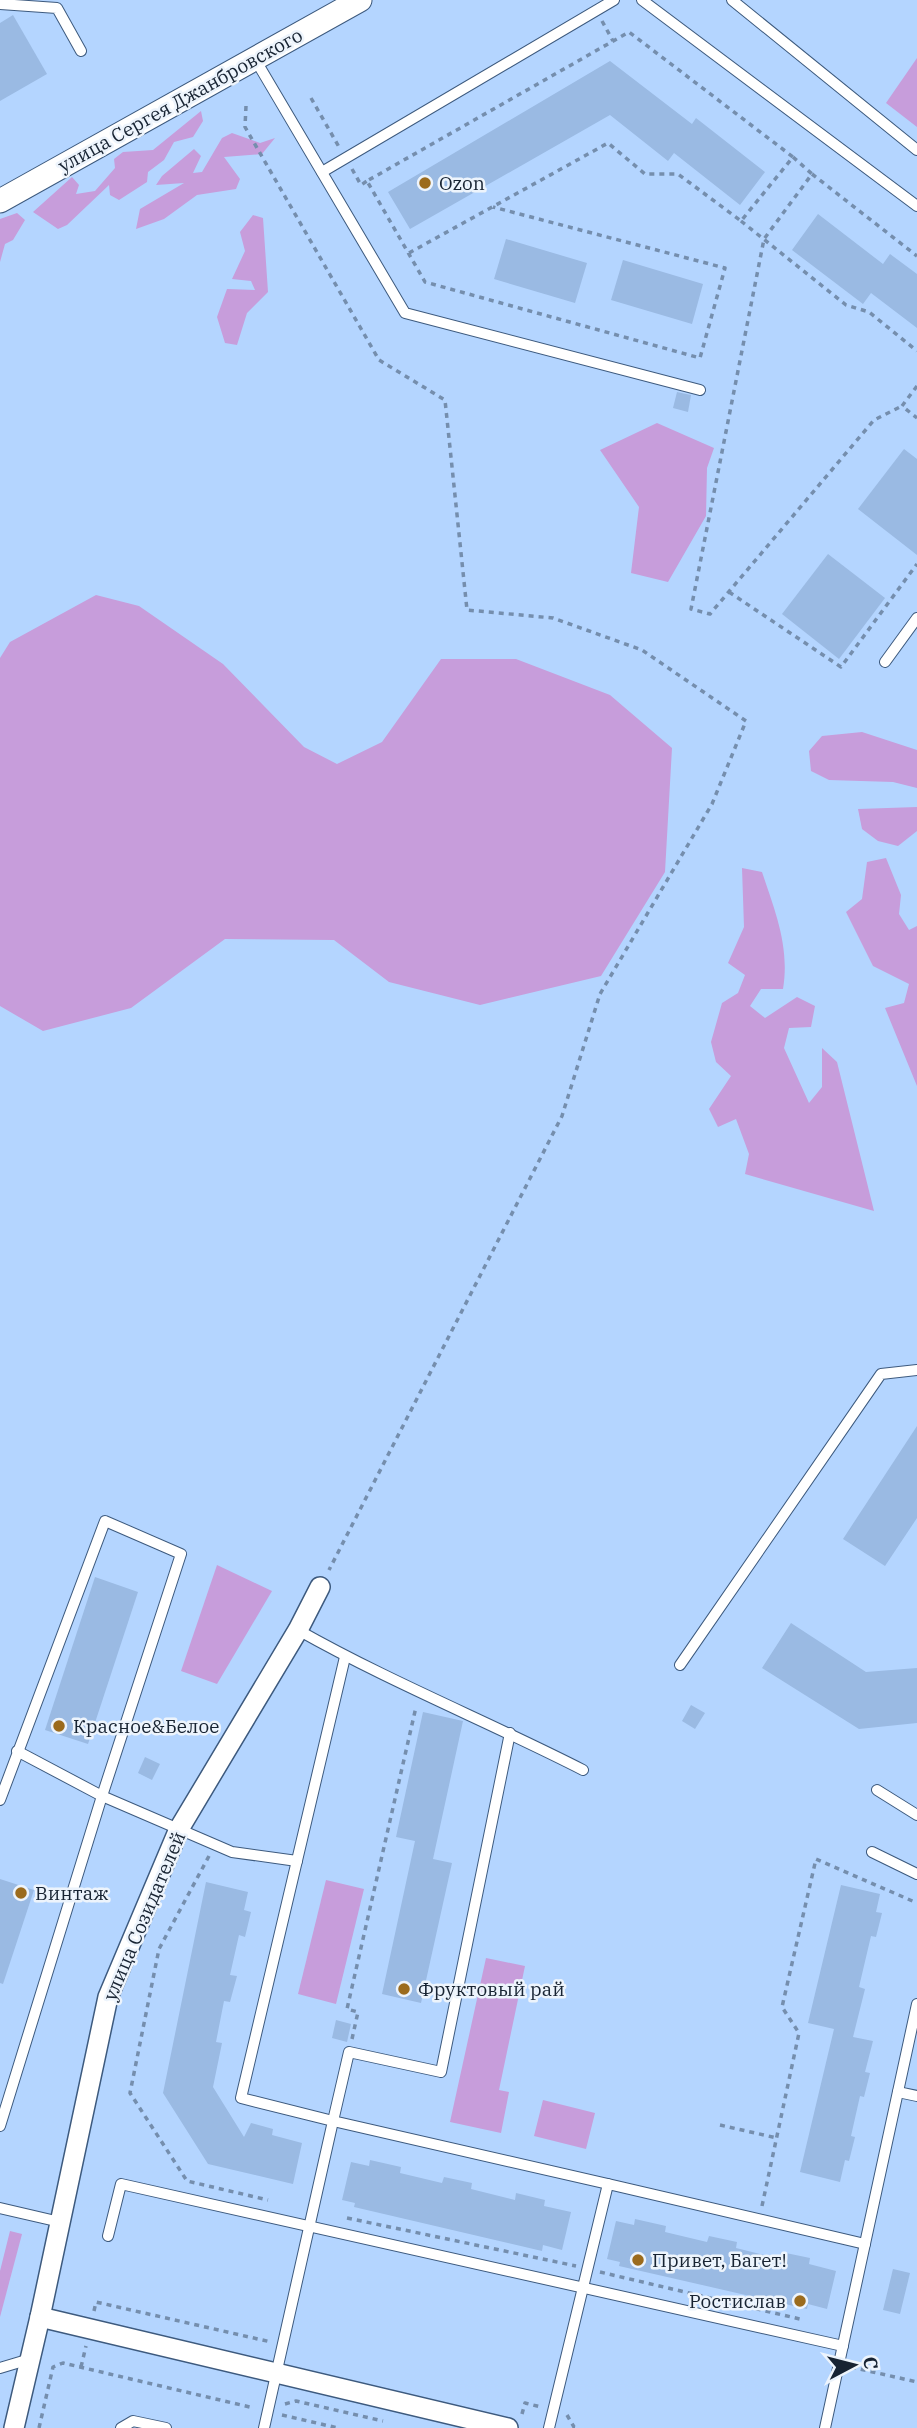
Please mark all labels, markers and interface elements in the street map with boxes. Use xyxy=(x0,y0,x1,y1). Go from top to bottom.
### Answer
street label: улица Сергея Джанбровского xyxy=(54,23,306,177)
place label: Ozon xyxy=(439,171,485,195)
marker: Ozon xyxy=(417,175,433,191)
place label: Красное&Белое xyxy=(73,1714,219,1738)
marker: Красное&Белое xyxy=(51,1718,67,1734)
street label: улица Созидателей xyxy=(97,1828,191,2004)
place label: Винтаж xyxy=(35,1881,108,1905)
marker: Винтаж xyxy=(13,1885,29,1901)
place label: Фруктовый рай xyxy=(418,1977,565,2001)
marker: Фруктовый рай xyxy=(396,1981,412,1997)
place label: Привет, Багет! xyxy=(652,2248,787,2272)
marker: Привет, Багет! xyxy=(630,2252,646,2268)
place label: Ростислав xyxy=(689,2289,786,2313)
marker: Ростислав xyxy=(792,2293,808,2309)
north arrow xyxy=(819,2330,889,2400)
text: С xyxy=(858,2355,884,2371)

